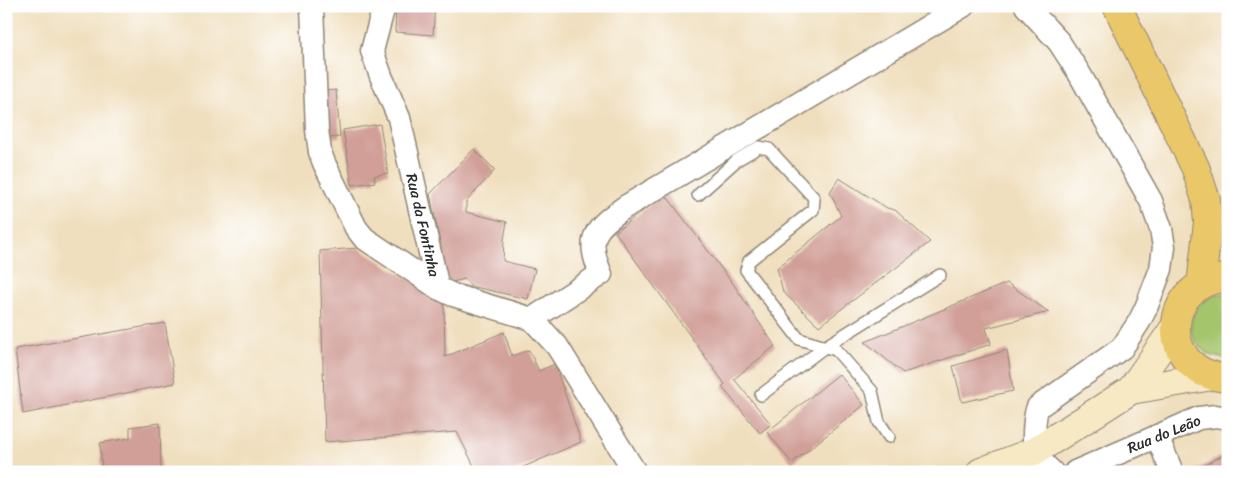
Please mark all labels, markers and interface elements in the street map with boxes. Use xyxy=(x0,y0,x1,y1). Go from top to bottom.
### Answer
street label: Rua da Fontinha xyxy=(398,171,448,280)
street label: Rua do Leão xyxy=(1123,407,1205,461)

